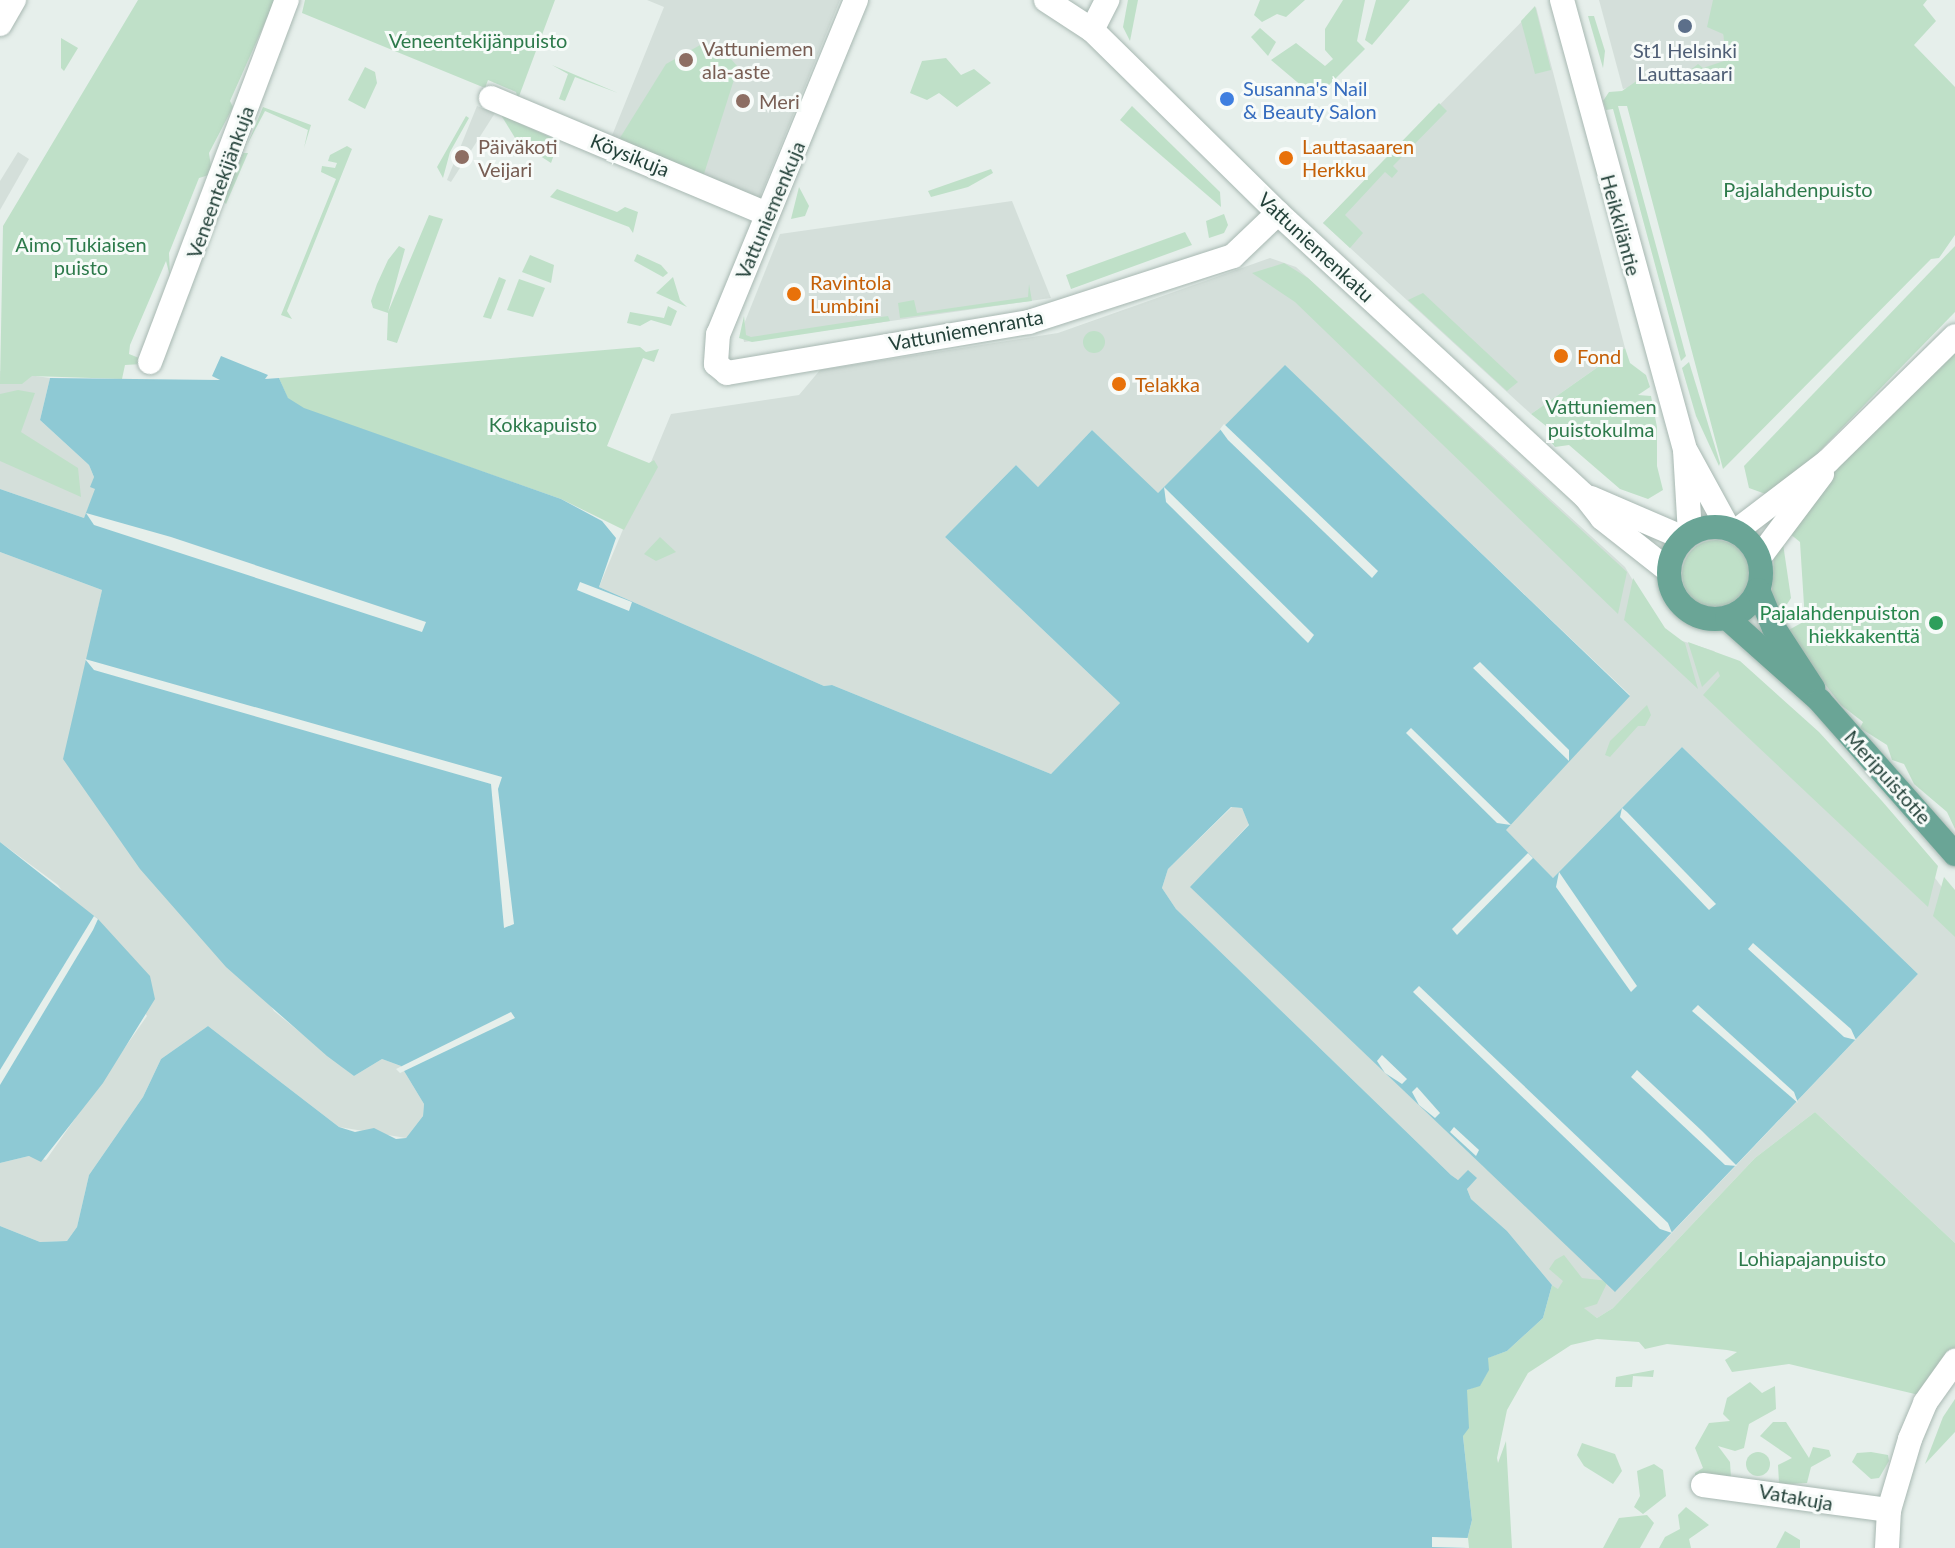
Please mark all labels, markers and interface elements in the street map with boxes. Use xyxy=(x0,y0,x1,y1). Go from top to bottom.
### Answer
marker: St1 Helsinki Lauttasaari xyxy=(1676,17,1694,35)
park label: Veneentekijänpuisto xyxy=(389,28,567,52)
place label: Vattuniemen ala-aste xyxy=(702,36,813,83)
place label: St1 Helsinki Lauttasaari xyxy=(1633,38,1737,85)
marker: Vattuniemen ala-aste xyxy=(677,51,695,69)
place label: Susanna's Nail & Beauty Salon xyxy=(1243,76,1377,123)
place label: Meri xyxy=(759,89,800,113)
marker: Susanna's Nail & Beauty Salon xyxy=(1218,90,1236,108)
marker: Meri xyxy=(734,92,752,110)
street label: Veneentekijänkuja xyxy=(181,102,259,262)
street label: Köysikuja xyxy=(587,128,673,182)
place label: Päiväkoti Veijari xyxy=(478,134,558,181)
place label: Lauttasaaren Herkku xyxy=(1302,134,1414,181)
street label: Vattuniemenkuja xyxy=(730,137,810,283)
marker: Päiväkoti Veijari xyxy=(453,148,471,166)
marker: Lauttasaaren Herkku xyxy=(1277,149,1295,167)
street label: Heikkiläntie xyxy=(1596,172,1646,278)
park label: Pajalahdenpuisto xyxy=(1723,177,1873,201)
street label: Vattuniemenkatu xyxy=(1253,187,1379,307)
park label: Aimo Tukiaisen puisto xyxy=(15,233,147,280)
place label: Ravintola Lumbini xyxy=(810,270,891,317)
marker: Ravintola Lumbini xyxy=(785,285,803,303)
street label: Vattuniemenranta xyxy=(887,305,1045,355)
place label: Fond xyxy=(1577,344,1621,368)
marker: Fond xyxy=(1552,347,1570,365)
place label: Telakka xyxy=(1135,372,1200,396)
marker: Telakka xyxy=(1110,375,1128,393)
park label: Vattuniemen puistokulma xyxy=(1545,394,1657,441)
park label: Kokkapuisto xyxy=(489,412,597,436)
place label: Pajalahdenpuiston hiekkakenttä xyxy=(1759,600,1920,647)
marker: Pajalahdenpuiston hiekkakenttä xyxy=(1927,614,1945,632)
street label: Meripuistotie xyxy=(1840,725,1936,829)
park label: Lohiapajanpuisto xyxy=(1738,1246,1886,1270)
street label: Vatakuja xyxy=(1757,1479,1835,1515)

